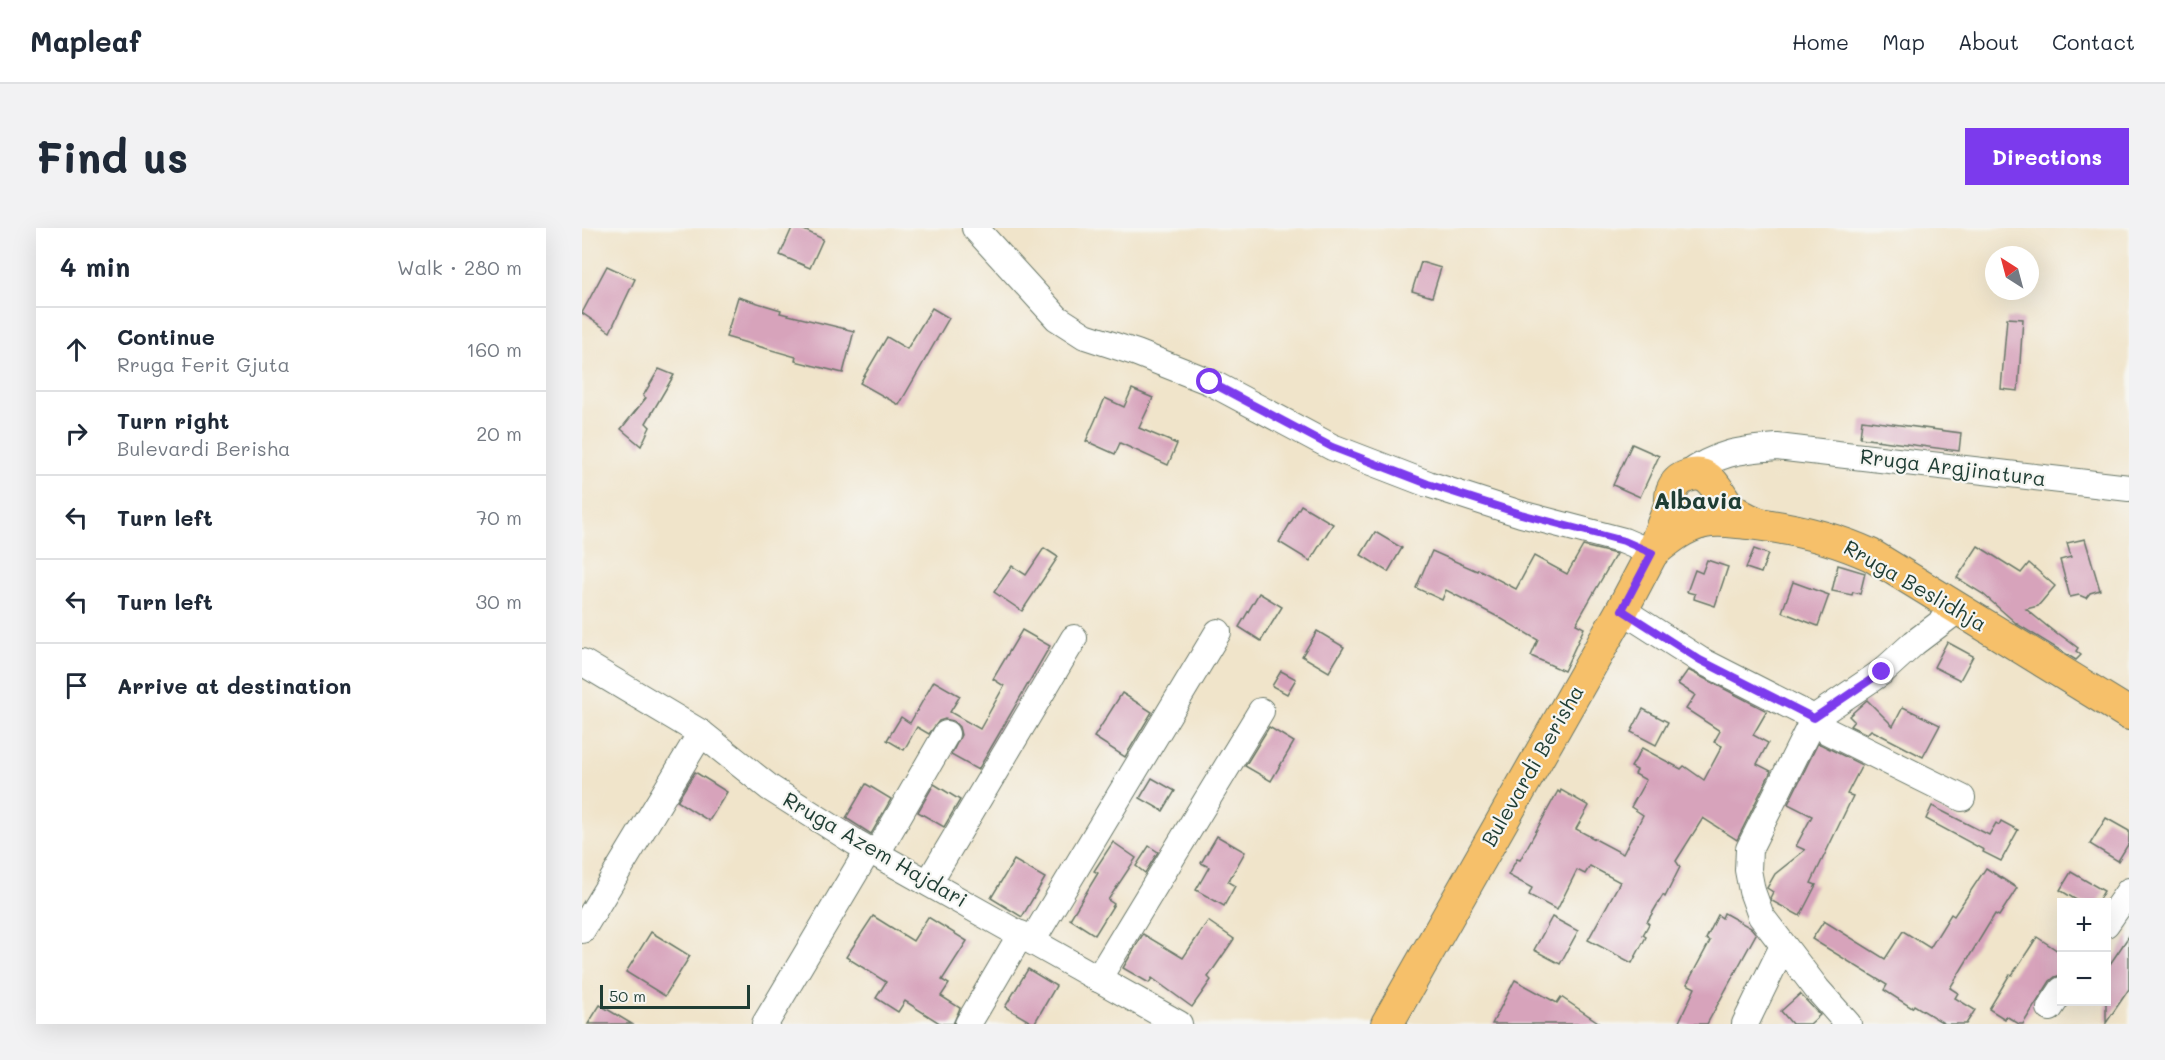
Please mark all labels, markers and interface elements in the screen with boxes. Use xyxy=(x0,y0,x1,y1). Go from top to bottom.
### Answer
text: Mapleaf xyxy=(30,23,141,59)
text: Home xyxy=(1792,28,1849,55)
text: Map xyxy=(1882,28,1925,55)
text: About xyxy=(1958,28,2019,55)
text: Contact xyxy=(2052,28,2135,55)
button: Directions xyxy=(1965,128,2129,185)
text: Find us xyxy=(36,129,188,184)
north arrow xyxy=(1985,246,2039,300)
text: 4 min xyxy=(60,250,130,284)
text: Walk · 280 m xyxy=(397,254,522,280)
text: Continue xyxy=(117,322,215,351)
icon: ahead xyxy=(60,333,93,366)
text: 160 m xyxy=(466,336,522,362)
text: Rruga Ferit Gjuta xyxy=(117,351,290,377)
route start xyxy=(1196,368,1222,394)
text: Turn right xyxy=(117,406,229,435)
icon: right xyxy=(60,417,93,450)
text: 20 m xyxy=(476,420,522,446)
text: Bulevardi Berisha xyxy=(117,435,290,461)
street label: Rruga Argjinatura xyxy=(1859,442,2048,491)
district label: Albavia xyxy=(1653,484,1743,515)
icon: left xyxy=(60,501,93,534)
text: Turn left xyxy=(117,503,213,532)
text: 70 m xyxy=(476,504,522,530)
street label: Rruga Beslidhja xyxy=(1839,533,1992,637)
icon: left xyxy=(60,585,93,618)
text: Turn left xyxy=(117,587,213,616)
text: 30 m xyxy=(476,588,522,614)
route end xyxy=(1868,658,1894,684)
icon: arrive xyxy=(60,669,93,702)
text: Arrive at destination xyxy=(117,671,352,700)
street label: Bulevardi Berisha xyxy=(1474,680,1589,851)
street label: Rruga Azem Hajdari xyxy=(779,785,973,913)
map controls xyxy=(2057,898,2111,1006)
button: + xyxy=(2057,898,2111,952)
button: − xyxy=(2057,952,2111,1006)
scale bar xyxy=(600,982,750,1010)
text: 50 m xyxy=(609,985,646,1006)

